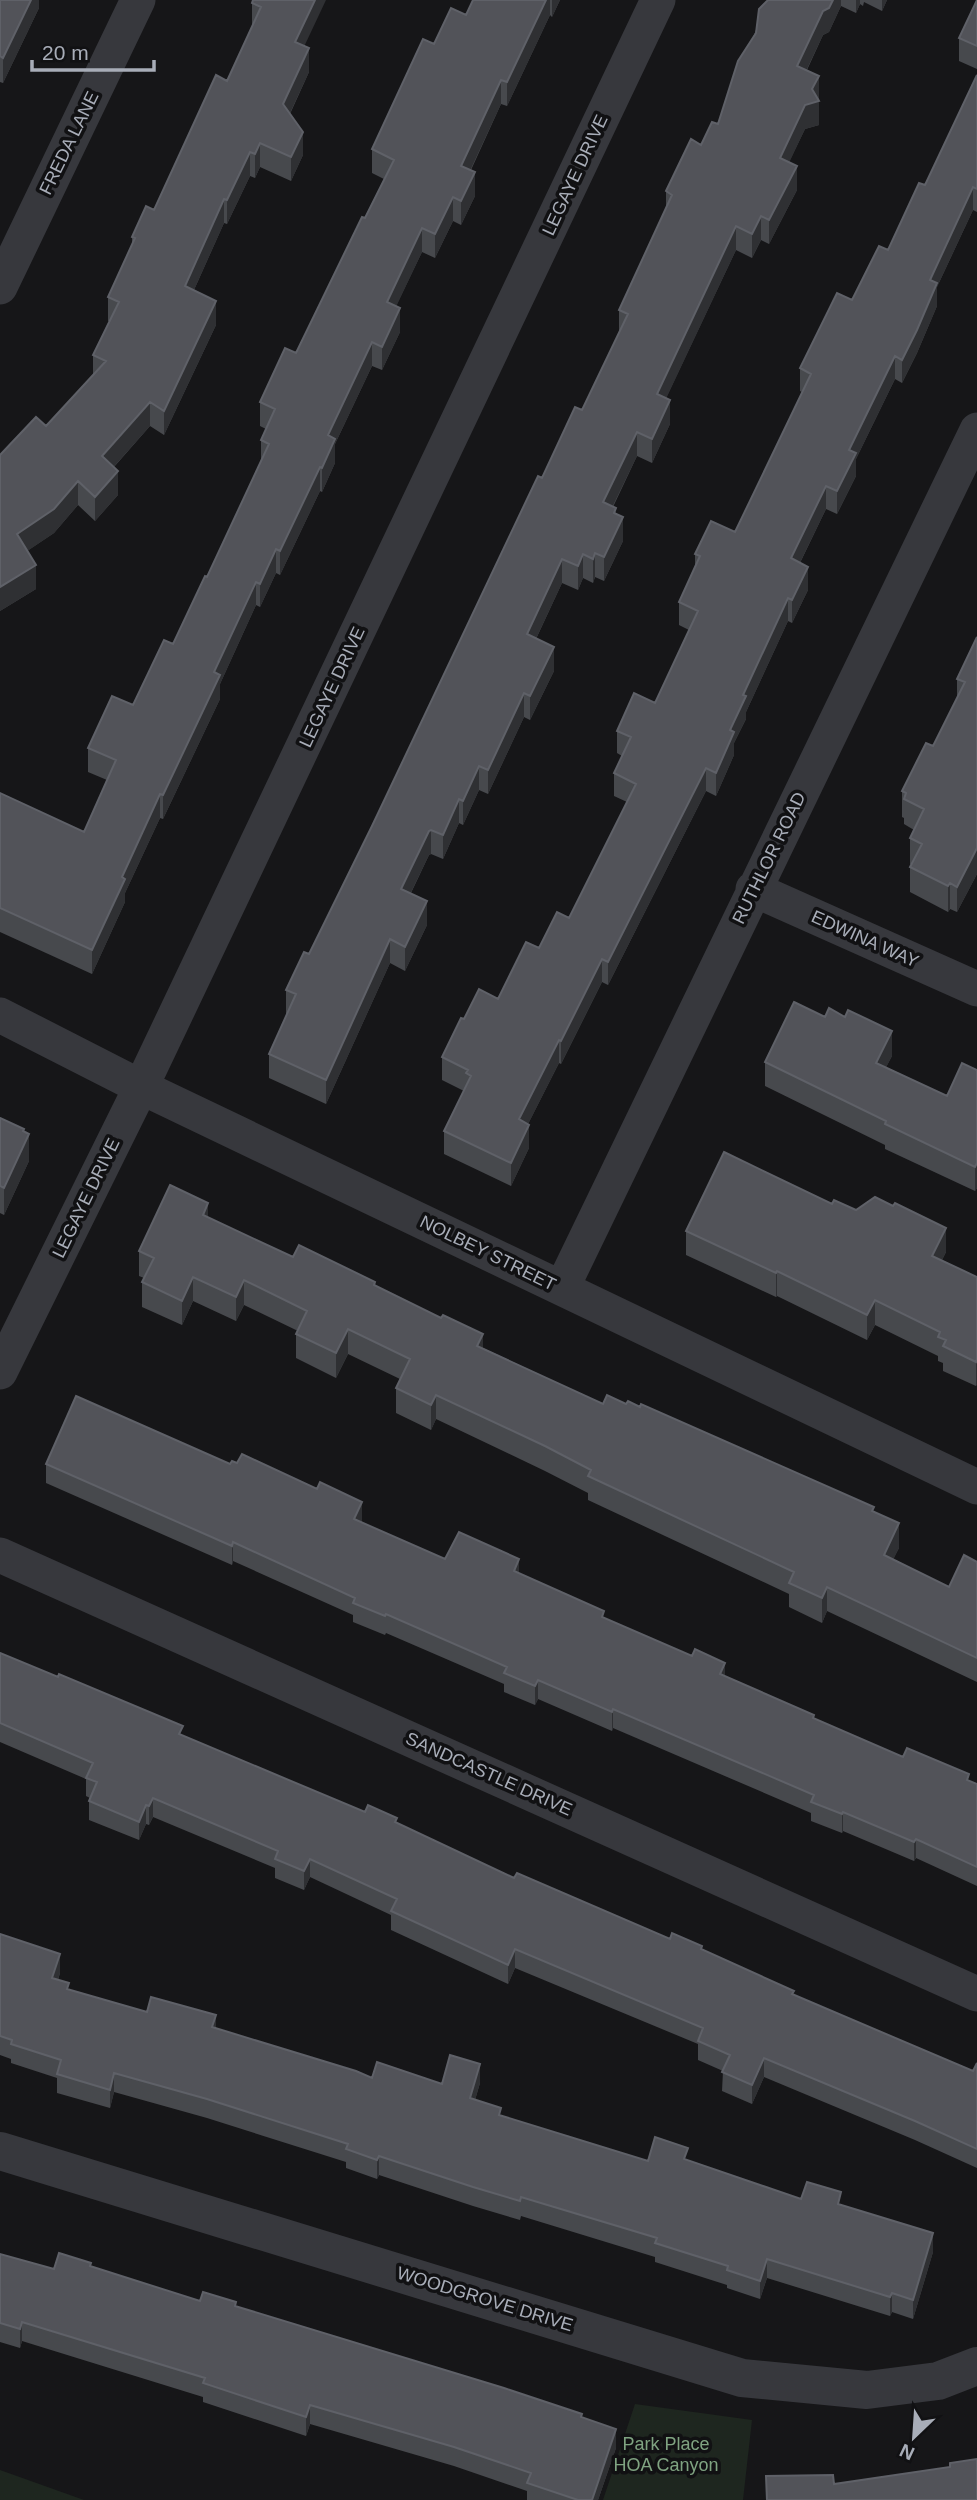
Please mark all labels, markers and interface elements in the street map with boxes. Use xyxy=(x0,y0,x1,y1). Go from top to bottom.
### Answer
scale bar xyxy=(32,28,154,72)
text: 20 m xyxy=(42,41,89,64)
street label: FREDA LANE xyxy=(35,88,103,198)
street label: LEGAYE DRIVE xyxy=(538,112,612,238)
street label: LEGAYE DRIVE xyxy=(295,624,369,750)
street label: RUTHLOR ROAD xyxy=(728,789,810,927)
street label: EDWINA WAY xyxy=(808,906,922,972)
street label: LEGAYE DRIVE xyxy=(48,1135,124,1261)
street label: NOLBEY STREET xyxy=(417,1211,559,1295)
street label: SANDCASTLE DRIVE xyxy=(403,1728,575,1820)
street label: WOODGROVE DRIVE xyxy=(395,2263,575,2335)
north arrow xyxy=(879,2402,949,2472)
park label: Park Place HOA Canyon xyxy=(613,2434,719,2475)
text: N xyxy=(896,2440,918,2464)

